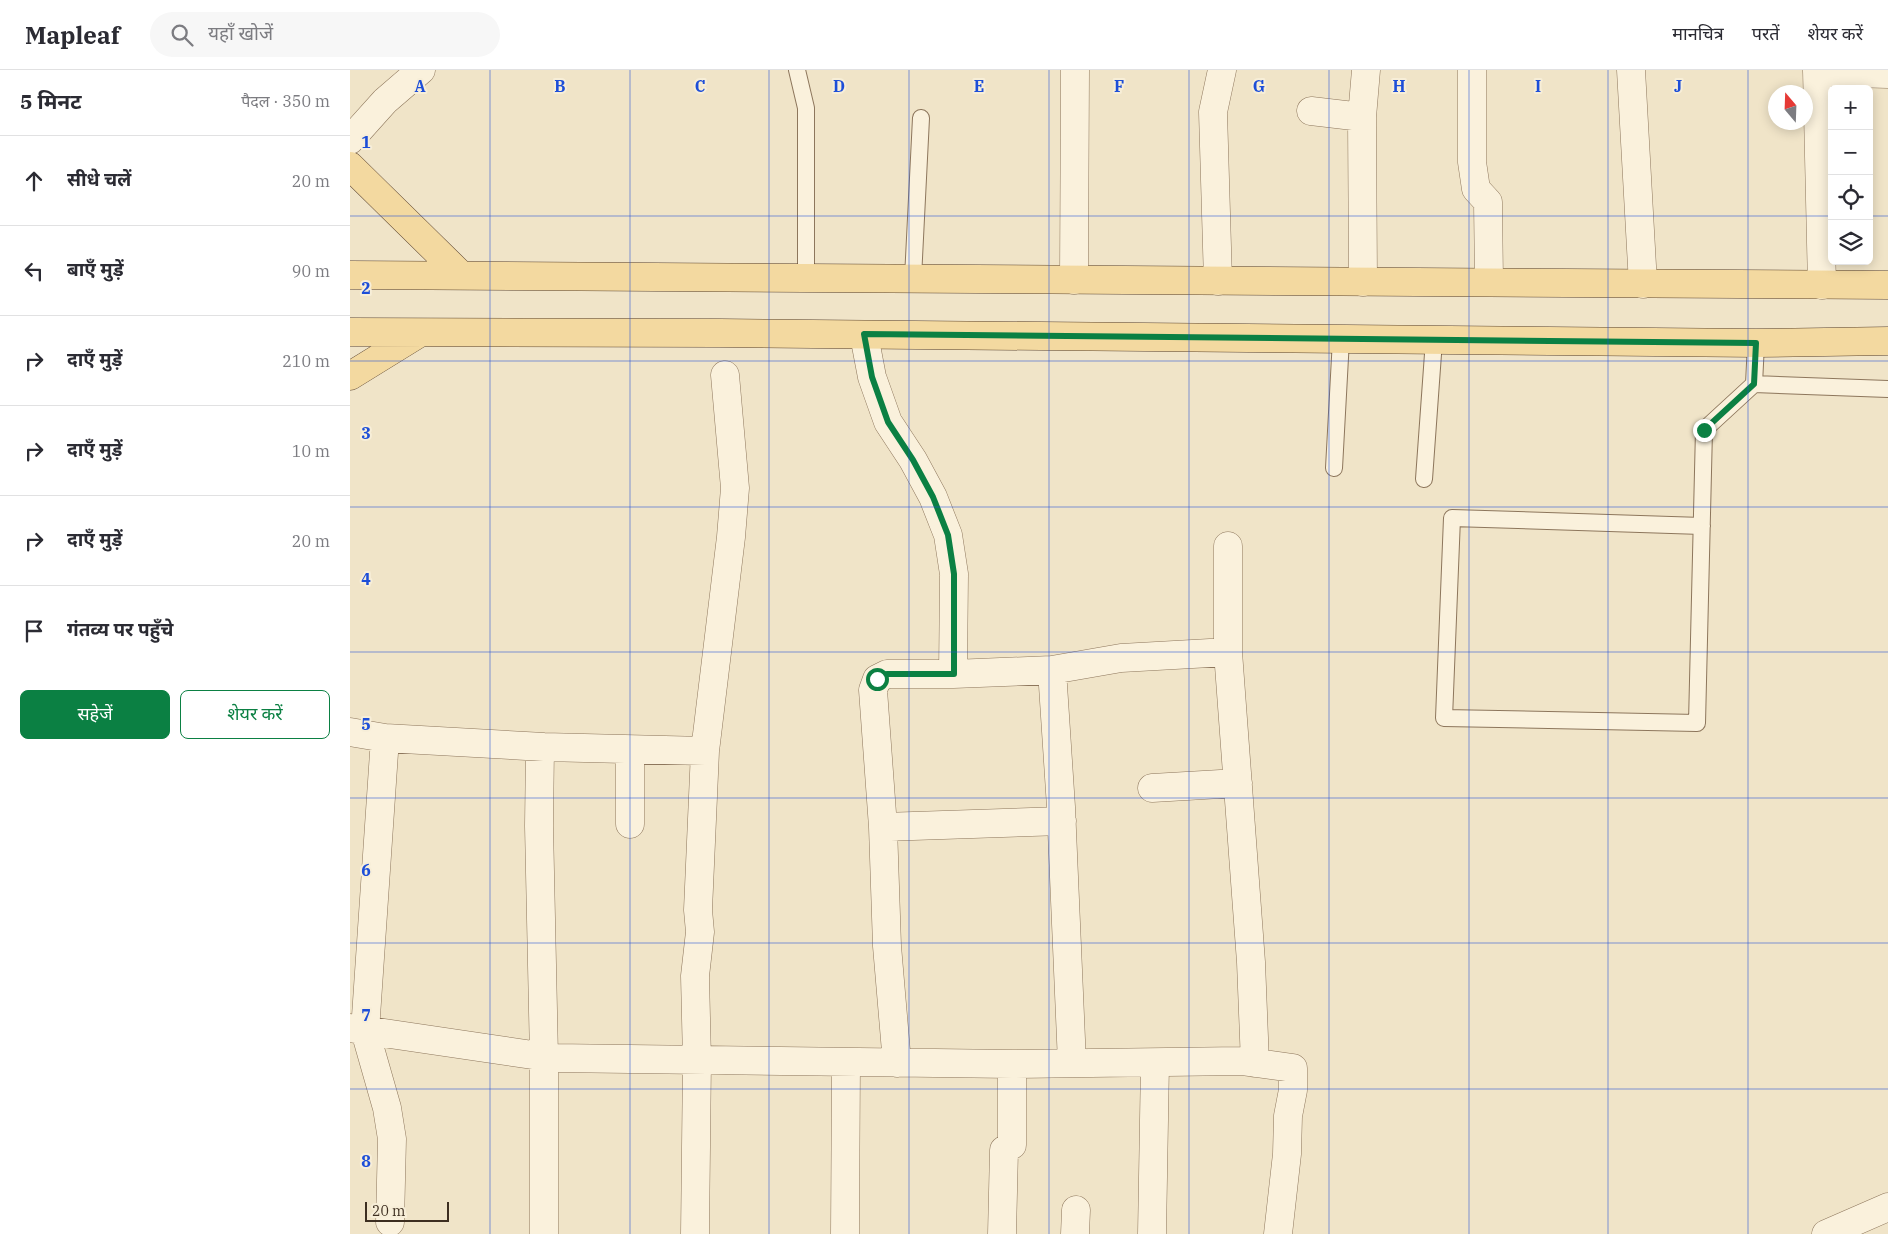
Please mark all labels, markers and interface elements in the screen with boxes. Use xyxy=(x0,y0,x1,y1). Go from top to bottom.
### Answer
search box xyxy=(150,12,500,57)
text: Mapleaf xyxy=(25,19,120,51)
icon: search xyxy=(168,21,196,49)
text: यहाँ खोजें xyxy=(208,21,273,45)
text: मानचित्र xyxy=(1672,22,1724,45)
text: परतें xyxy=(1752,22,1780,45)
text: शेयर करें xyxy=(1808,22,1863,45)
text: A xyxy=(414,76,426,96)
text: B xyxy=(554,76,566,96)
text: C xyxy=(695,76,705,96)
text: D xyxy=(833,76,845,96)
text: E xyxy=(974,76,984,96)
text: F xyxy=(1114,76,1124,96)
text: G xyxy=(1253,76,1265,96)
text: H xyxy=(1393,76,1406,96)
text: I xyxy=(1535,76,1541,96)
text: J xyxy=(1674,76,1682,96)
north arrow xyxy=(1768,85,1813,130)
map controls xyxy=(1828,85,1873,265)
button: + xyxy=(1828,85,1873,130)
text: 5 मिनट xyxy=(20,87,82,115)
text: पैदल · 350 m xyxy=(241,91,330,111)
button: − xyxy=(1828,130,1873,175)
text: 1 xyxy=(361,132,371,152)
icon: ahead xyxy=(20,167,48,195)
text: सीधे चलें xyxy=(67,167,131,191)
text: 20 m xyxy=(292,171,330,191)
button: locate xyxy=(1828,175,1873,220)
button: layers xyxy=(1828,220,1873,265)
icon: left xyxy=(20,257,48,285)
text: बाएँ मुड़ें xyxy=(67,257,124,281)
text: 90 m xyxy=(292,261,330,281)
text: 2 xyxy=(361,278,371,298)
icon: right xyxy=(20,347,48,375)
text: दाएँ मुड़ें xyxy=(67,347,122,371)
text: 210 m xyxy=(282,351,330,371)
route end xyxy=(1693,419,1716,442)
text: 3 xyxy=(361,423,371,443)
icon: right xyxy=(20,437,48,465)
text: दाएँ मुड़ें xyxy=(67,437,122,461)
text: 10 m xyxy=(292,441,330,461)
icon: right xyxy=(20,527,48,555)
text: दाएँ मुड़ें xyxy=(67,527,122,551)
text: 20 m xyxy=(292,531,330,551)
text: 4 xyxy=(361,569,371,589)
icon: arrive xyxy=(20,617,48,645)
text: गंतव्य पर पहुँचे xyxy=(67,617,174,641)
route start xyxy=(866,668,889,691)
button: सहेजें xyxy=(20,690,170,739)
button: शेयर करें xyxy=(180,690,330,739)
text: 5 xyxy=(361,714,371,734)
text: 6 xyxy=(361,860,371,880)
text: 7 xyxy=(361,1005,371,1025)
text: 8 xyxy=(361,1151,371,1171)
scale bar xyxy=(365,1199,449,1222)
text: 20 m xyxy=(372,1202,405,1220)

